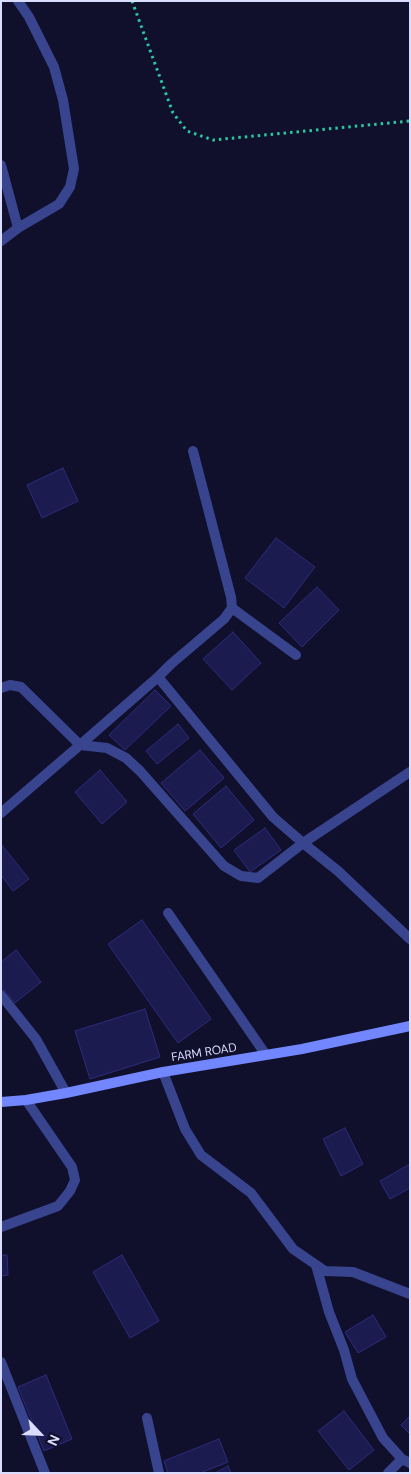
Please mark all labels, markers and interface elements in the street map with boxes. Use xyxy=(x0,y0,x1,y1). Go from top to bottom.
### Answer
street label: FARM ROAD xyxy=(170,1041,238,1065)
north arrow xyxy=(15,1409,65,1459)
text: N xyxy=(43,1432,64,1449)

